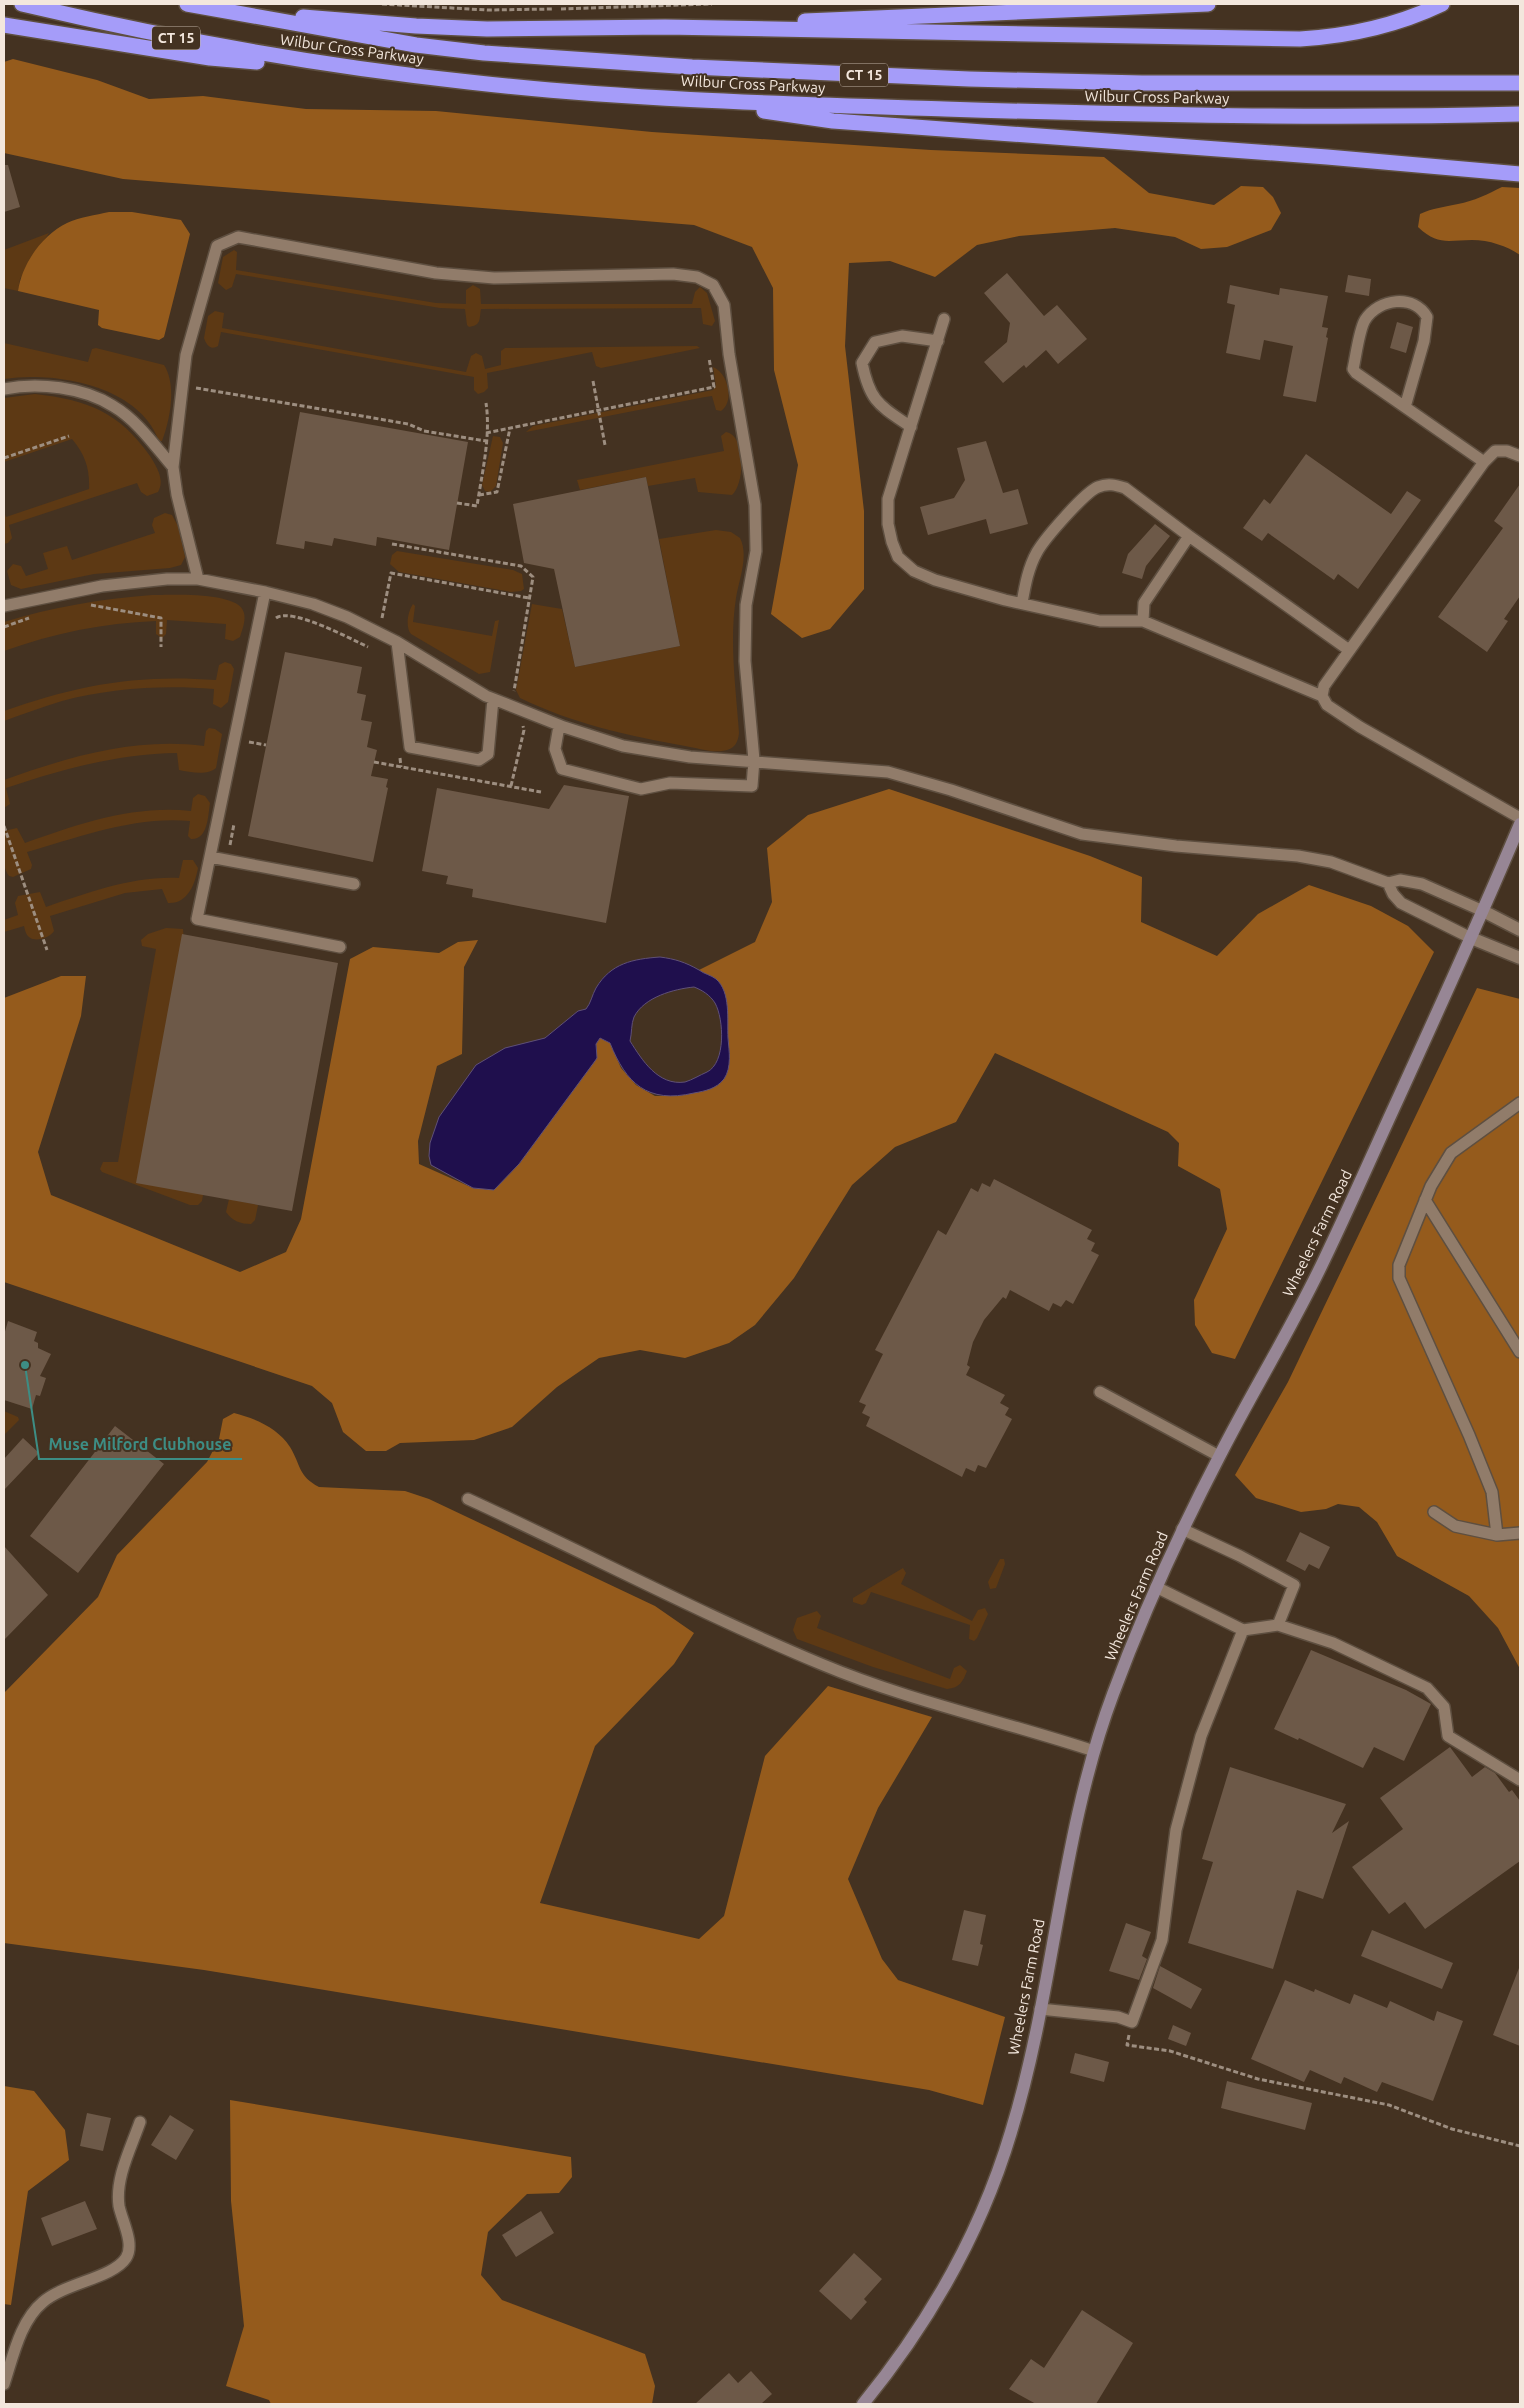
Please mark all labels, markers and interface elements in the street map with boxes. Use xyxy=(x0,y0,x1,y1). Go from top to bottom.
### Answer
road number: CT 15 xyxy=(152,26,200,49)
street label: Wilbur Cross Parkway xyxy=(279,31,425,67)
road number: CT 15 xyxy=(840,64,888,86)
street label: Wilbur Cross Parkway xyxy=(680,72,826,96)
street label: Wilbur Cross Parkway xyxy=(1085,87,1229,107)
street label: Wheelers Farm Road xyxy=(1279,1167,1355,1299)
callout: Muse Milford Clubhouse xyxy=(39,1428,242,1459)
text: Muse Milford Clubhouse xyxy=(49,1435,231,1453)
street label: Wheelers Farm Road xyxy=(1101,1529,1171,1663)
street label: Wheelers Farm Road xyxy=(1004,1917,1048,2057)

